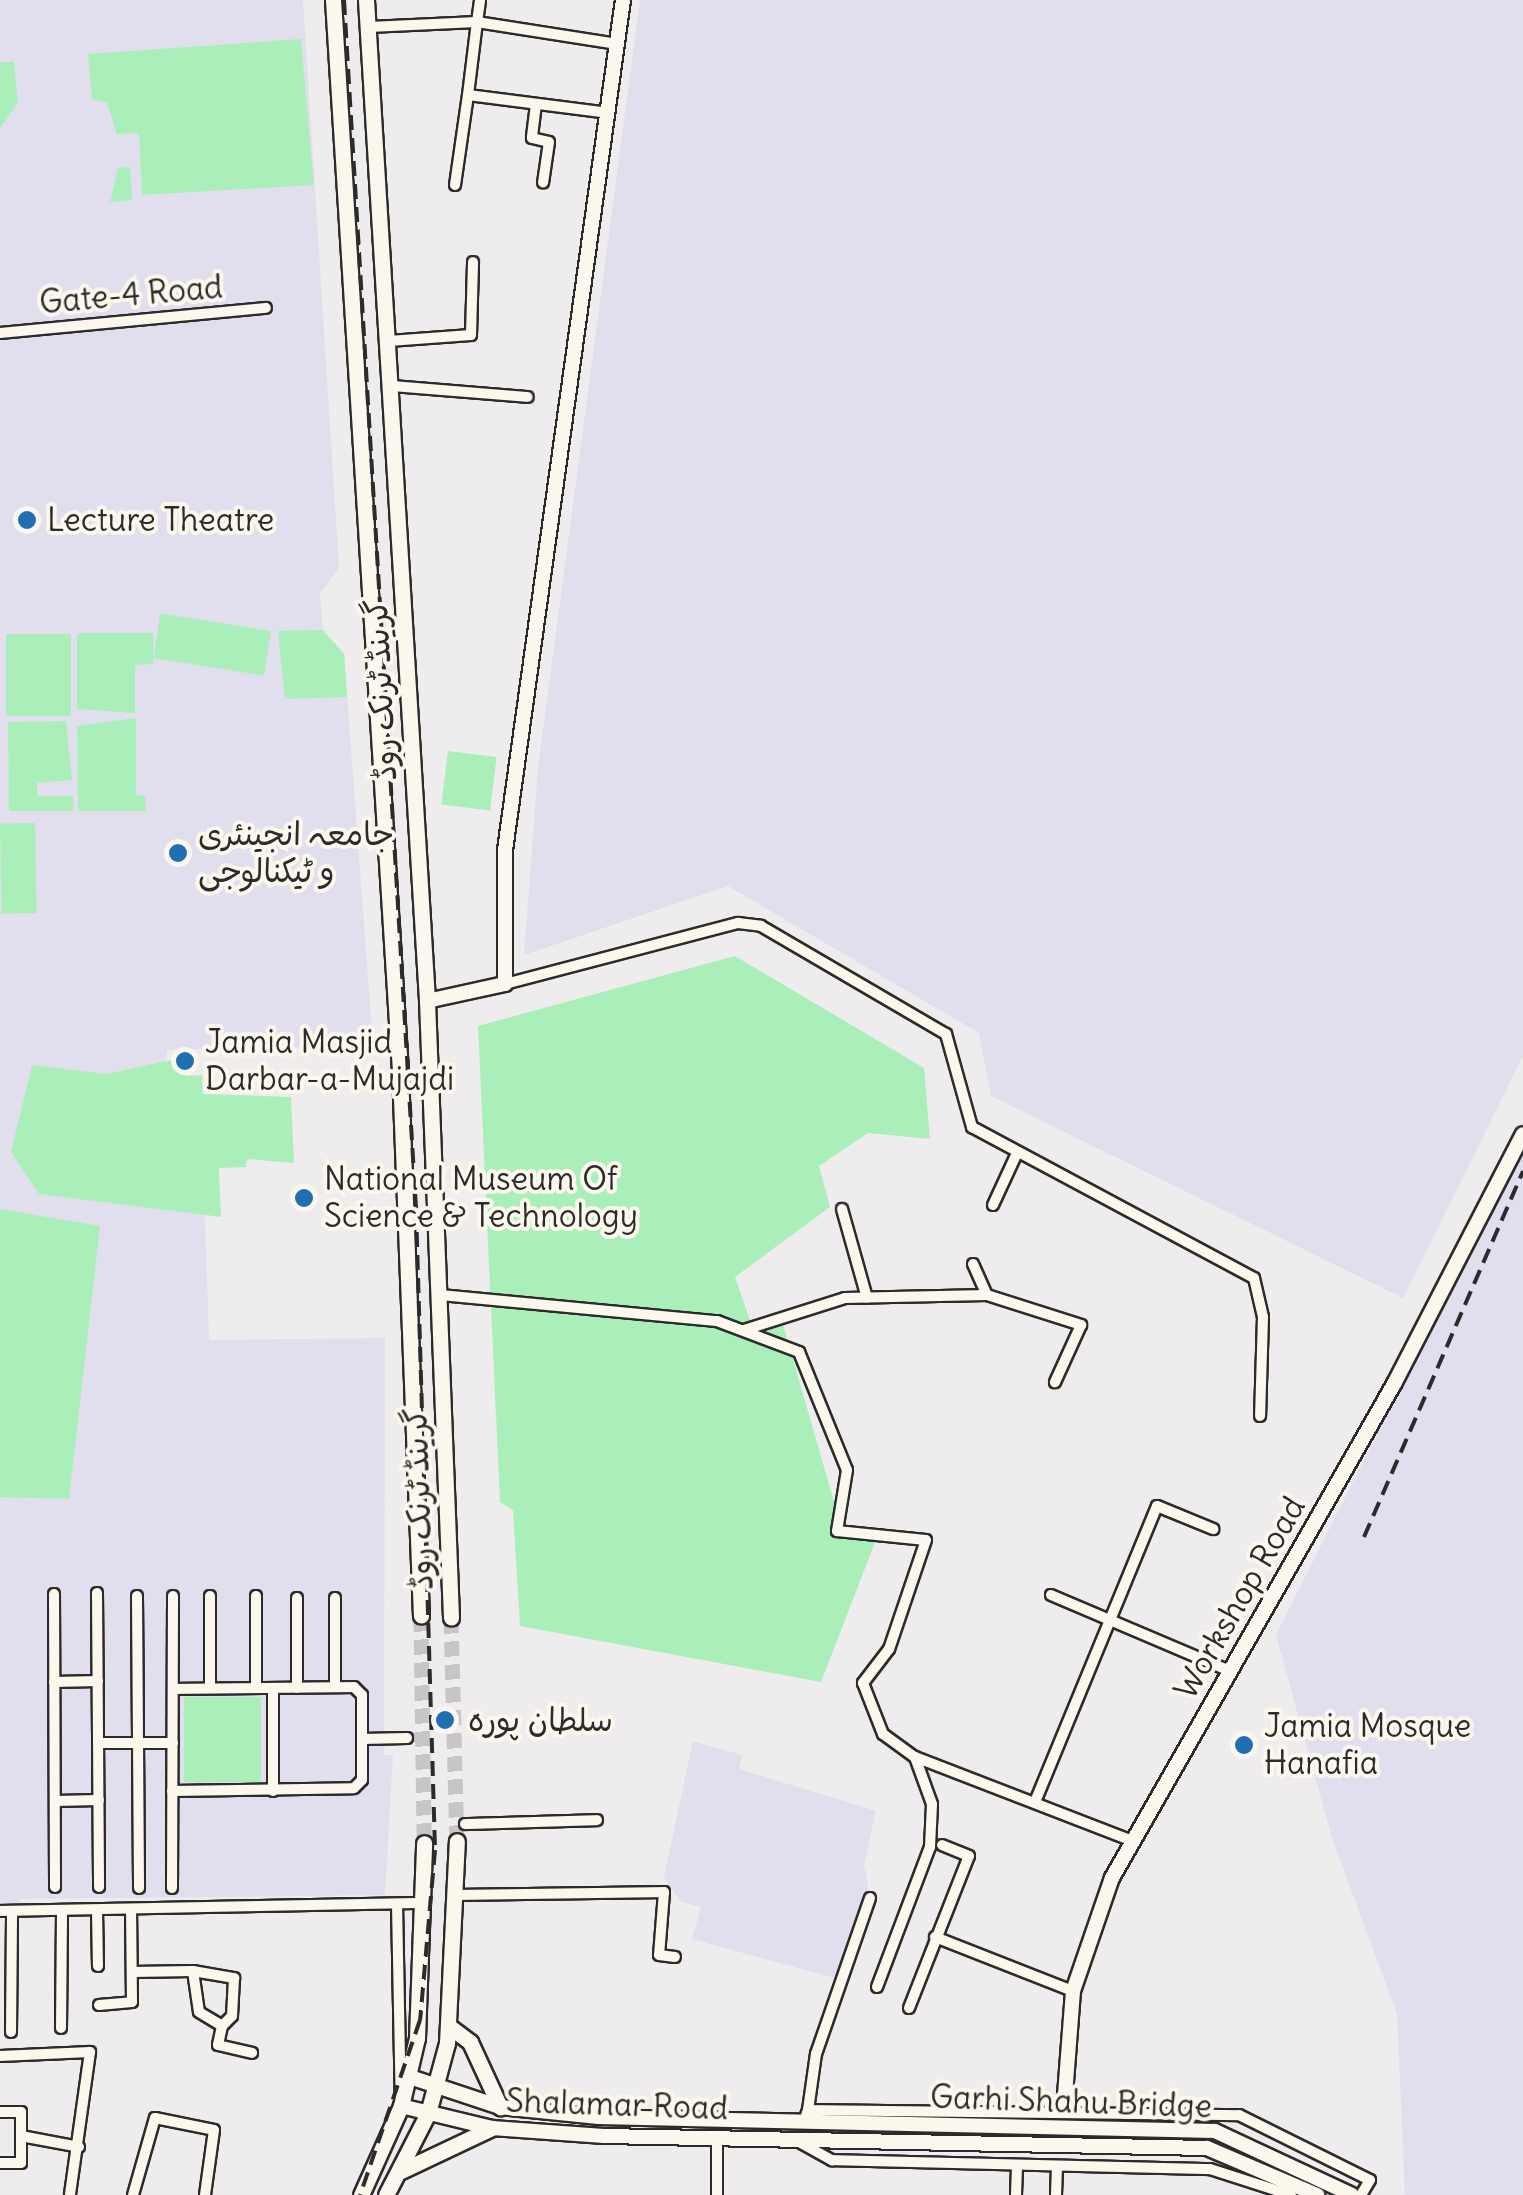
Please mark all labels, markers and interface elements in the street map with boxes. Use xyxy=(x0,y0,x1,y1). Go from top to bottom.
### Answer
street label: Gate-4 Road xyxy=(38,268,224,322)
place label: Lecture Theatre xyxy=(47,501,274,539)
marker: Lecture Theatre xyxy=(16,509,38,531)
street label: گرینڈ ٹرنک روڈ xyxy=(357,598,405,782)
place label: جامعہ انجینئری و ٹیکنالوجی xyxy=(198,816,394,891)
marker: جامعہ انجینئری و ٹیکنالوجی xyxy=(167,842,189,864)
place label: Jamia Masjid Darbar-a-Mujajdi xyxy=(205,1024,454,1099)
marker: Jamia Masjid Darbar-a-Mujajdi xyxy=(174,1050,196,1072)
place label: National Museum Of Science & Technology xyxy=(324,1161,638,1236)
marker: National Museum Of Science & Technology xyxy=(293,1187,315,1209)
street label: گرینڈ ٹرنک روڈ xyxy=(397,1407,441,1591)
street label: Workshop Road xyxy=(1167,1490,1313,1706)
place label: سلطان پورہ xyxy=(468,1701,613,1739)
marker: سلطان پورہ xyxy=(432,1707,458,1733)
place label: Jamia Mosque Hanafia xyxy=(1264,1708,1471,1783)
marker: Jamia Mosque Hanafia xyxy=(1233,1734,1255,1756)
street label: Garhi Shahu Bridge xyxy=(929,2078,1213,2126)
street label: Shalamar Road xyxy=(505,2082,729,2128)

